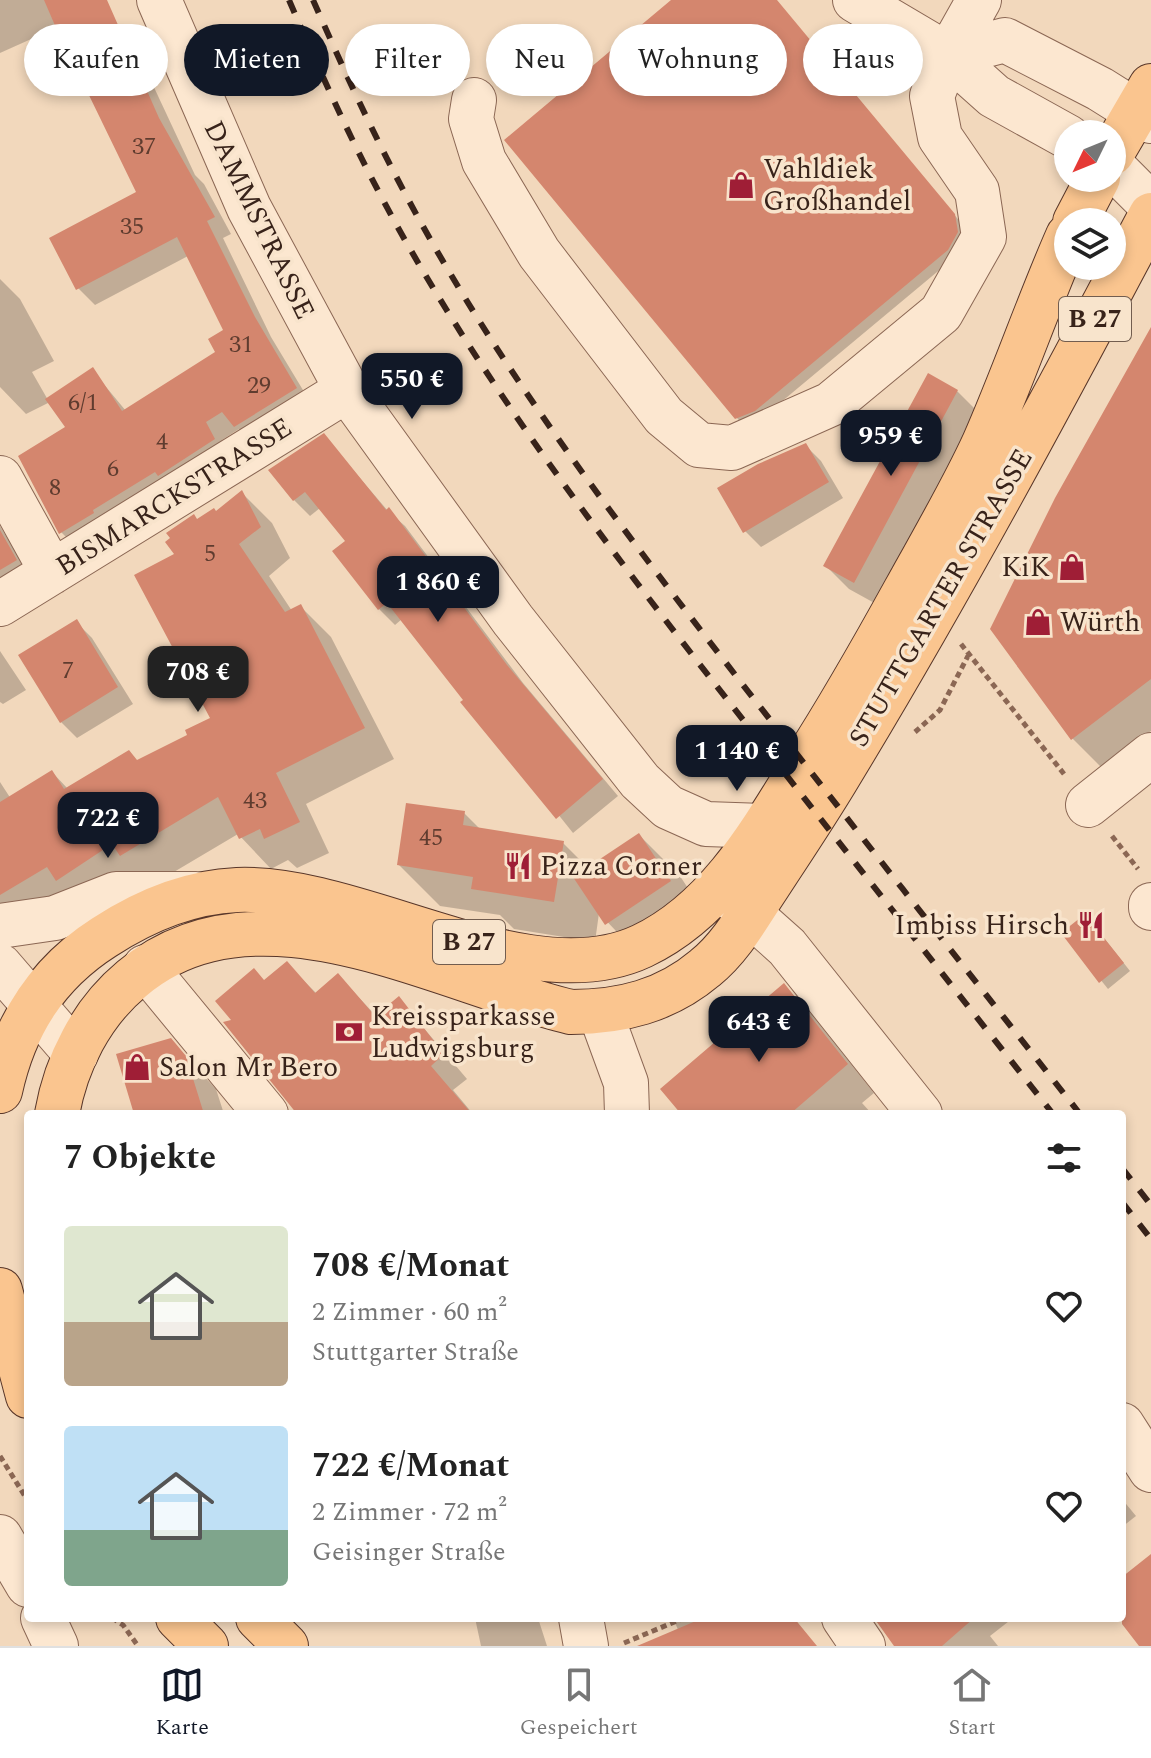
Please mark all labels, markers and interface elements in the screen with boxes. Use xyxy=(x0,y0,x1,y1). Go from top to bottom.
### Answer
chip: Kaufen xyxy=(24,24,168,96)
chip: Mieten xyxy=(184,24,329,96)
chip: Filter xyxy=(345,24,470,96)
chip: Neu xyxy=(486,24,593,96)
chip: Wohnung xyxy=(609,24,787,96)
chip: Haus xyxy=(803,24,923,96)
street label: DAMMSTRASSE xyxy=(192,113,326,327)
north arrow xyxy=(1054,120,1126,192)
map controls xyxy=(1054,120,1126,280)
house number: 37 xyxy=(132,129,156,165)
place label: Vahldiek Großhandel xyxy=(763,148,911,223)
shop icon: Vahldiek Großhandel xyxy=(726,170,756,200)
button: layers xyxy=(1054,208,1126,280)
house number: 35 xyxy=(120,209,144,245)
road number: B 27 xyxy=(1059,297,1131,341)
house number: 31 xyxy=(229,327,253,363)
pin: 550 € xyxy=(356,353,468,421)
text: 550 € xyxy=(380,359,444,399)
house number: 29 xyxy=(247,368,271,404)
house number: 6/1 xyxy=(68,385,98,421)
street label: BISMARCKSTRASSE xyxy=(47,407,301,587)
pin: 959 € xyxy=(835,410,947,478)
text: 959 € xyxy=(859,416,923,456)
house number: 4 xyxy=(156,424,168,460)
street label: STUTTGARTER STRASSE xyxy=(838,441,1044,755)
house number: 6 xyxy=(107,451,119,487)
house number: 8 xyxy=(49,470,61,506)
house number: 5 xyxy=(204,536,216,572)
place label: KiK xyxy=(1001,546,1050,589)
shop icon: KiK xyxy=(1057,552,1087,582)
pin: 1 860 € xyxy=(364,556,512,624)
text: 1 860 € xyxy=(395,562,481,602)
place label: Würth xyxy=(1060,601,1140,644)
shop icon: Würth xyxy=(1023,607,1053,637)
pin: 708 € xyxy=(142,646,254,714)
text: 708 € xyxy=(166,652,230,692)
house number: 7 xyxy=(62,653,74,689)
pin: 1 140 € xyxy=(663,725,811,793)
text: 1 140 € xyxy=(694,731,780,771)
house number: 43 xyxy=(243,783,267,819)
pin: 722 € xyxy=(52,792,164,860)
text: 722 € xyxy=(76,798,140,838)
house number: 45 xyxy=(419,820,443,856)
place label: Pizza Corner xyxy=(540,845,702,888)
restaurant icon: Pizza Corner xyxy=(503,851,533,881)
place label: Imbiss Hirsch xyxy=(895,904,1069,947)
restaurant icon: Imbiss Hirsch xyxy=(1076,910,1106,940)
road number: B 27 xyxy=(433,920,505,964)
place label: Kreissparkasse Ludwigsburg xyxy=(371,995,556,1070)
pin: 643 € xyxy=(703,996,815,1064)
text: 643 € xyxy=(727,1002,791,1042)
bank icon: Kreissparkasse Ludwigsburg xyxy=(334,1017,364,1047)
place label: Salon Mr Bero xyxy=(159,1046,338,1089)
shop icon: Salon Mr Bero xyxy=(122,1052,152,1082)
text: 7 Objekte xyxy=(64,1132,216,1184)
icon: filters xyxy=(1042,1136,1086,1180)
text: 708 €/Monat xyxy=(312,1240,509,1292)
icon: home xyxy=(128,1258,224,1354)
icon: heart xyxy=(1042,1284,1086,1328)
text: 2 Zimmer · 60 m² xyxy=(312,1292,507,1332)
text: Stuttgarter Straße xyxy=(312,1332,519,1372)
text: 722 €/Monat xyxy=(312,1440,509,1492)
icon: home xyxy=(128,1458,224,1554)
icon: heart xyxy=(1042,1484,1086,1528)
text: 2 Zimmer · 72 m² xyxy=(312,1492,507,1532)
text: Geisinger Straße xyxy=(312,1532,506,1572)
tab: Karte xyxy=(156,1663,209,1744)
tab: Gespeichert xyxy=(520,1663,638,1744)
tab: Start xyxy=(949,1663,995,1744)

